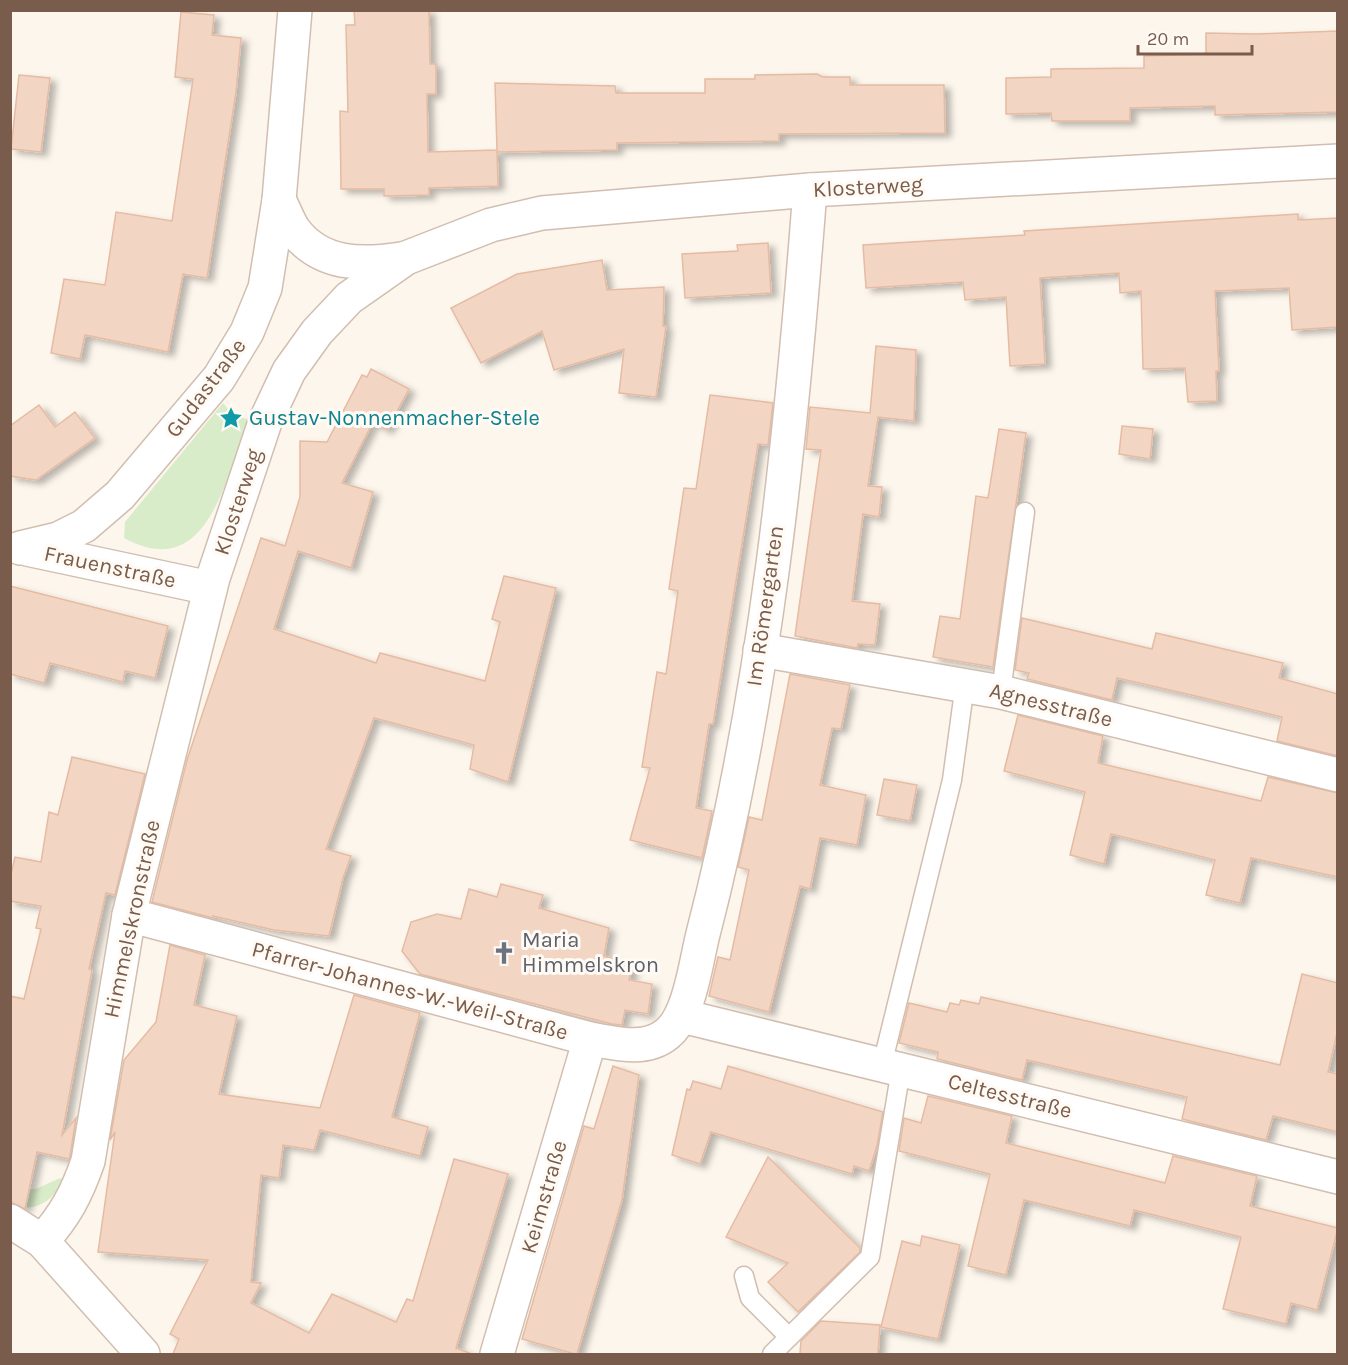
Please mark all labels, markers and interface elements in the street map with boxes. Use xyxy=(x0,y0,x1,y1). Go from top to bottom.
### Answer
scale bar xyxy=(1138,18,1252,56)
text: 20 m xyxy=(1147,28,1189,50)
street label: Klosterweg xyxy=(812,171,924,203)
street label: Gudastraße xyxy=(160,333,252,443)
place icon: Gustav-Nonnenmacher-Stele xyxy=(218,405,244,431)
place label: Gustav-Nonnenmacher-Stele xyxy=(249,405,540,431)
street label: Klosterweg xyxy=(209,445,268,558)
street label: Im Römergarten xyxy=(741,524,789,688)
street label: Frauenstraße xyxy=(42,540,178,594)
street label: Agnesstraße xyxy=(987,677,1115,733)
street label: Himmelskronstraße xyxy=(98,818,166,1020)
place label: Maria Himmelskron xyxy=(522,927,659,978)
street label: Pfarrer-Johannes-W.-Weil-Straße xyxy=(249,936,571,1046)
church icon: Maria Himmelskron xyxy=(491,940,517,966)
street label: Celtesstraße xyxy=(945,1068,1075,1124)
street label: Keimstraße xyxy=(515,1137,573,1257)

